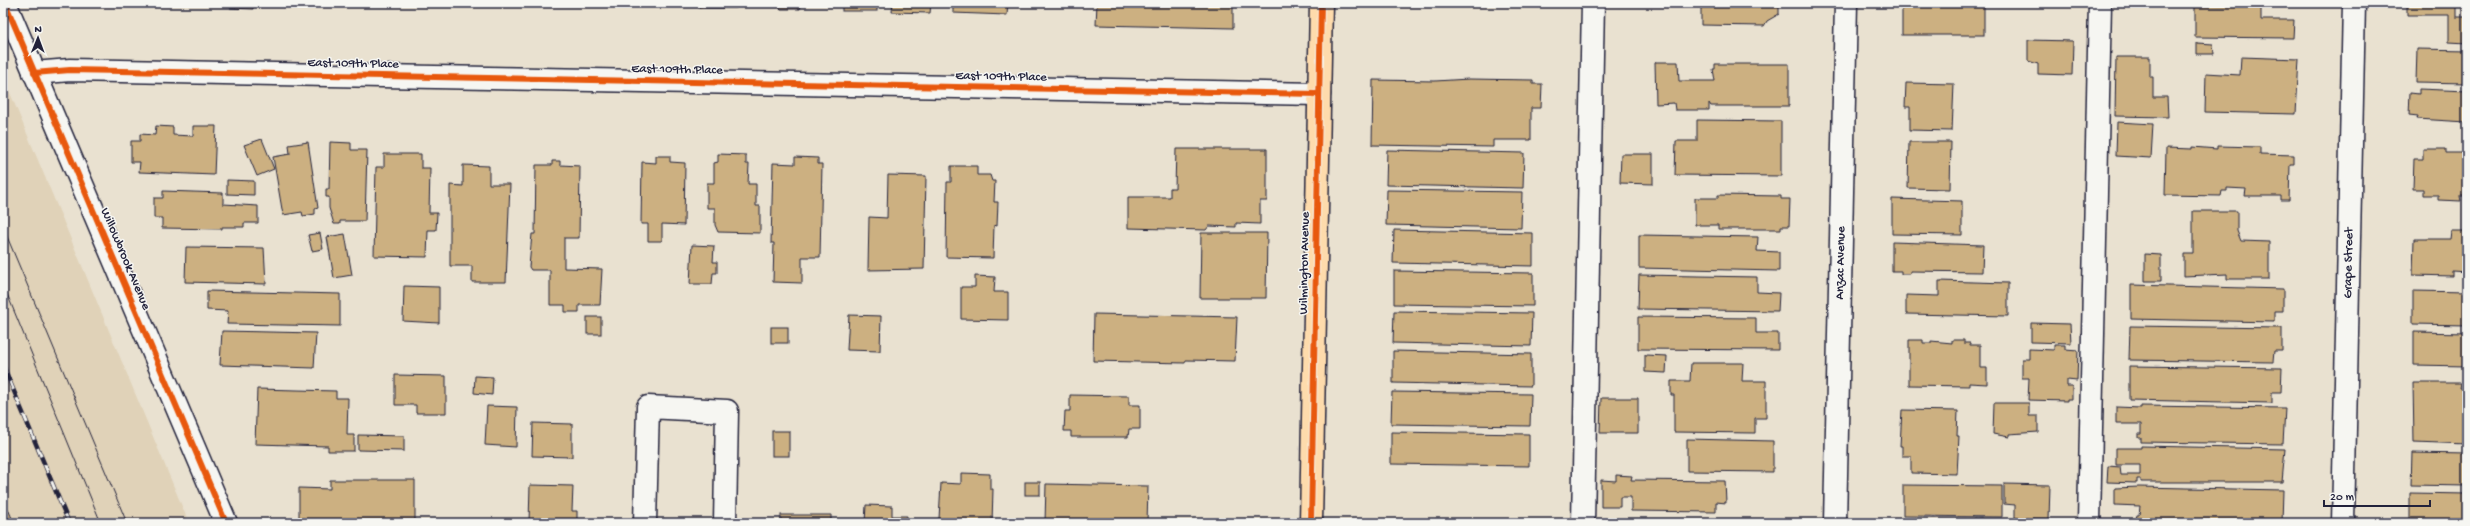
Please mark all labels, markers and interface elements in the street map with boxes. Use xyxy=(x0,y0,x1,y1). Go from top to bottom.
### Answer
north arrow xyxy=(18,18,58,58)
text: N xyxy=(34,24,42,36)
street label: East 109th Place xyxy=(307,56,399,72)
street label: East 109th Place xyxy=(631,62,723,78)
street label: East 109th Place xyxy=(955,69,1047,85)
street label: Willowbrook Avenue xyxy=(97,206,153,313)
street label: Wilmington Avenue xyxy=(1297,211,1313,315)
street label: Anzac Avenue xyxy=(1833,226,1849,300)
street label: Grape Street xyxy=(2341,226,2357,299)
scale bar xyxy=(2324,482,2430,508)
text: 20 m xyxy=(2330,491,2355,505)

